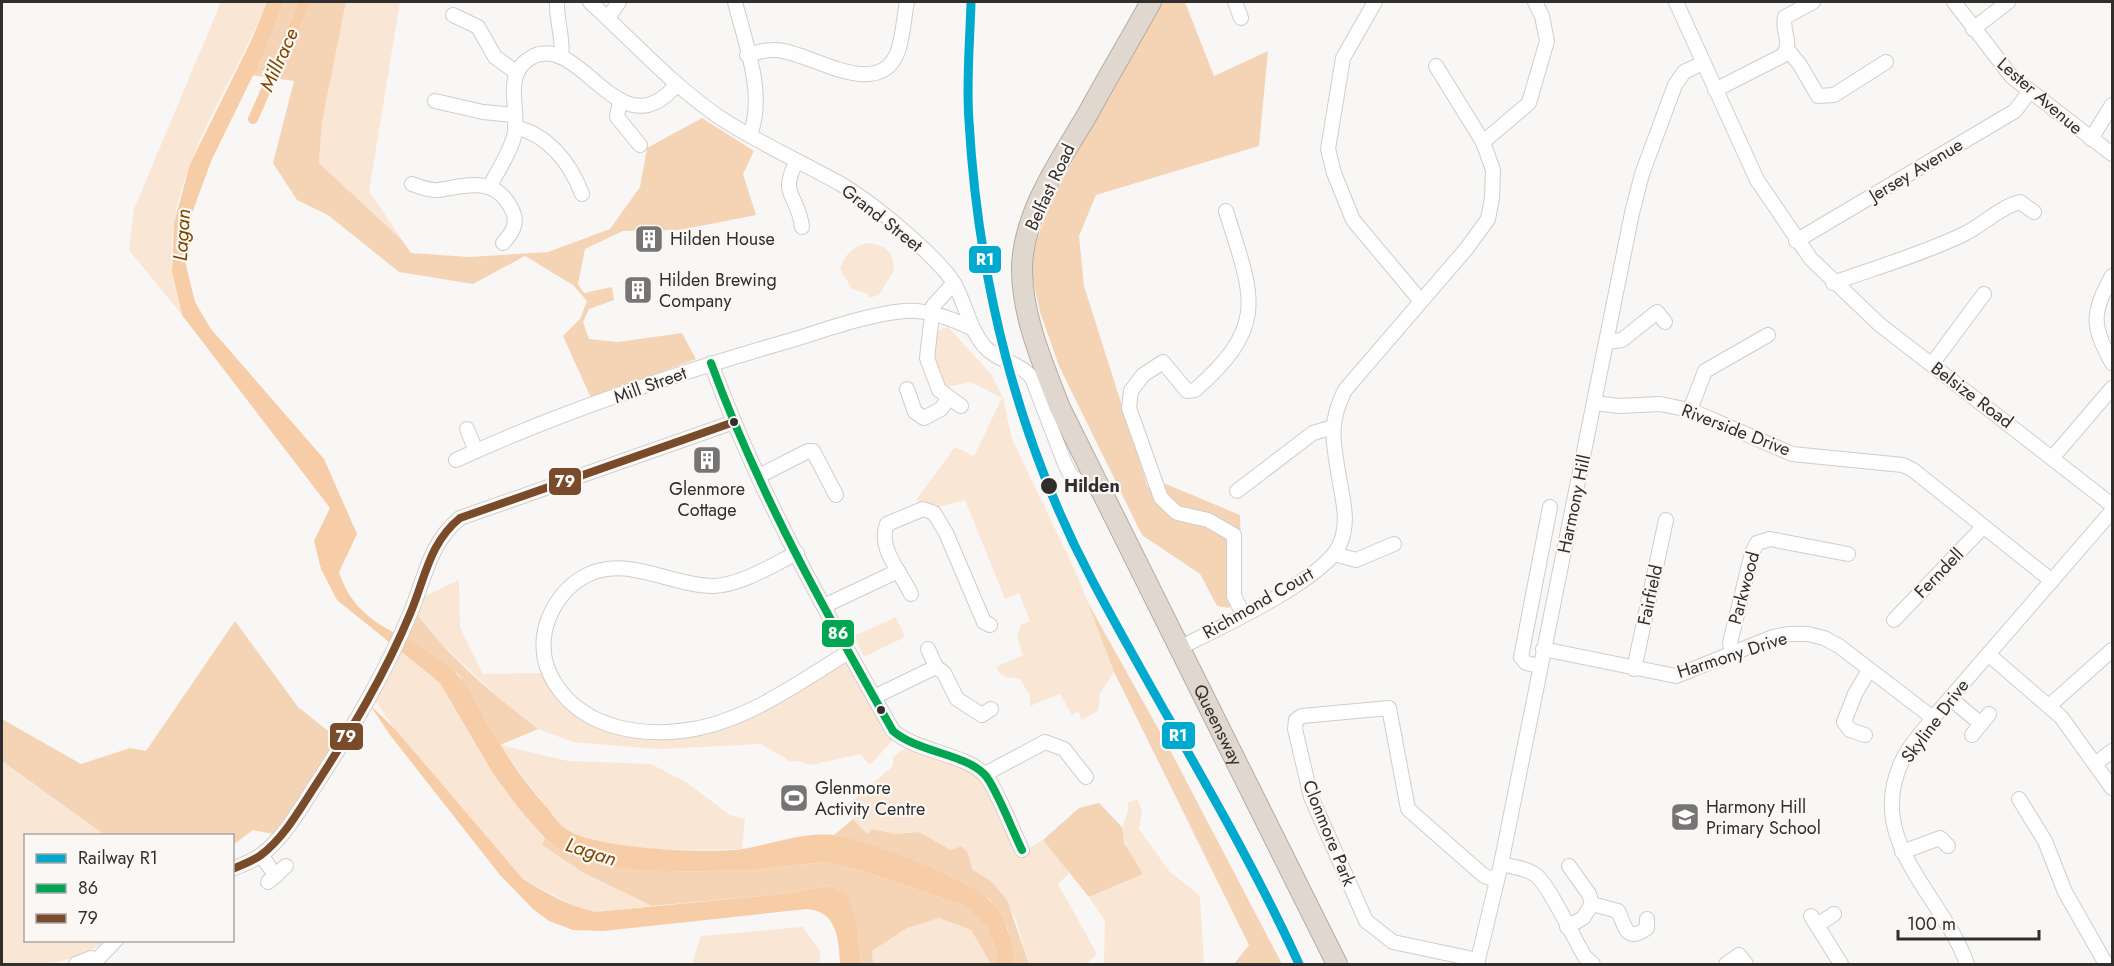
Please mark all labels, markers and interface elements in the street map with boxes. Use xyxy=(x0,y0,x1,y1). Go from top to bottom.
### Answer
water label: Millrace xyxy=(252,24,306,96)
street label: Lester Avenue xyxy=(1992,51,2088,141)
street label: Jersey Avenue xyxy=(1862,132,1968,209)
street label: Belfast Road xyxy=(1019,139,1081,235)
street label: Grand Street xyxy=(836,178,929,258)
water label: Lagan xyxy=(166,208,198,262)
building icon: Hilden House xyxy=(633,223,665,255)
place label: Hilden House xyxy=(670,226,775,252)
line badge: R1 xyxy=(968,245,1002,274)
text: R1 xyxy=(976,248,994,271)
place label: Hilden Brewing Company xyxy=(659,267,777,314)
building icon: Hilden Brewing Company xyxy=(622,274,654,306)
street label: Belsize Road xyxy=(1925,355,2019,435)
street label: Mill Street xyxy=(610,360,691,410)
street label: Riverside Drive xyxy=(1678,397,1794,463)
unlabelled marker xyxy=(728,416,740,428)
building icon: Glenmore Cottage xyxy=(691,444,723,476)
street label: Harmony Hill xyxy=(1551,452,1597,556)
line badge: 79 xyxy=(548,467,582,496)
text: 79 xyxy=(555,470,575,493)
place label: Hilden xyxy=(1064,473,1120,499)
place label: Glenmore Cottage xyxy=(669,476,745,523)
marker: Hilden xyxy=(1039,476,1059,496)
street label: Ferndell xyxy=(1908,542,1970,604)
street label: Parkwood xyxy=(1722,549,1766,627)
street label: Richmond Court xyxy=(1198,560,1319,645)
street label: Fairfield xyxy=(1631,562,1669,628)
line badge: 86 xyxy=(821,619,855,648)
text: 86 xyxy=(828,622,848,645)
street label: Harmony Drive xyxy=(1674,625,1790,685)
street label: Skyline Drive xyxy=(1895,674,1975,768)
street label: Queensway xyxy=(1187,680,1249,770)
unlabelled marker xyxy=(875,704,887,716)
line badge: R1 xyxy=(1161,721,1196,750)
line badge: 79 xyxy=(329,722,364,751)
text: R1 xyxy=(1169,724,1187,747)
text: 79 xyxy=(336,725,356,748)
place label: Glenmore Activity Centre xyxy=(815,775,925,822)
street label: Clonmore Park xyxy=(1296,776,1362,890)
sports icon: Glenmore Activity Centre xyxy=(778,782,810,814)
place label: Harmony Hill Primary School xyxy=(1706,794,1821,841)
school or university icon: Harmony Hill Primary School xyxy=(1669,801,1701,833)
water label: Lagan xyxy=(562,830,620,874)
legend xyxy=(24,834,234,942)
text: Railway R1 xyxy=(78,845,158,871)
text: 86 xyxy=(78,875,98,901)
scale bar xyxy=(1898,903,2039,941)
text: 79 xyxy=(78,905,98,931)
text: 100 m xyxy=(1907,911,1956,937)

